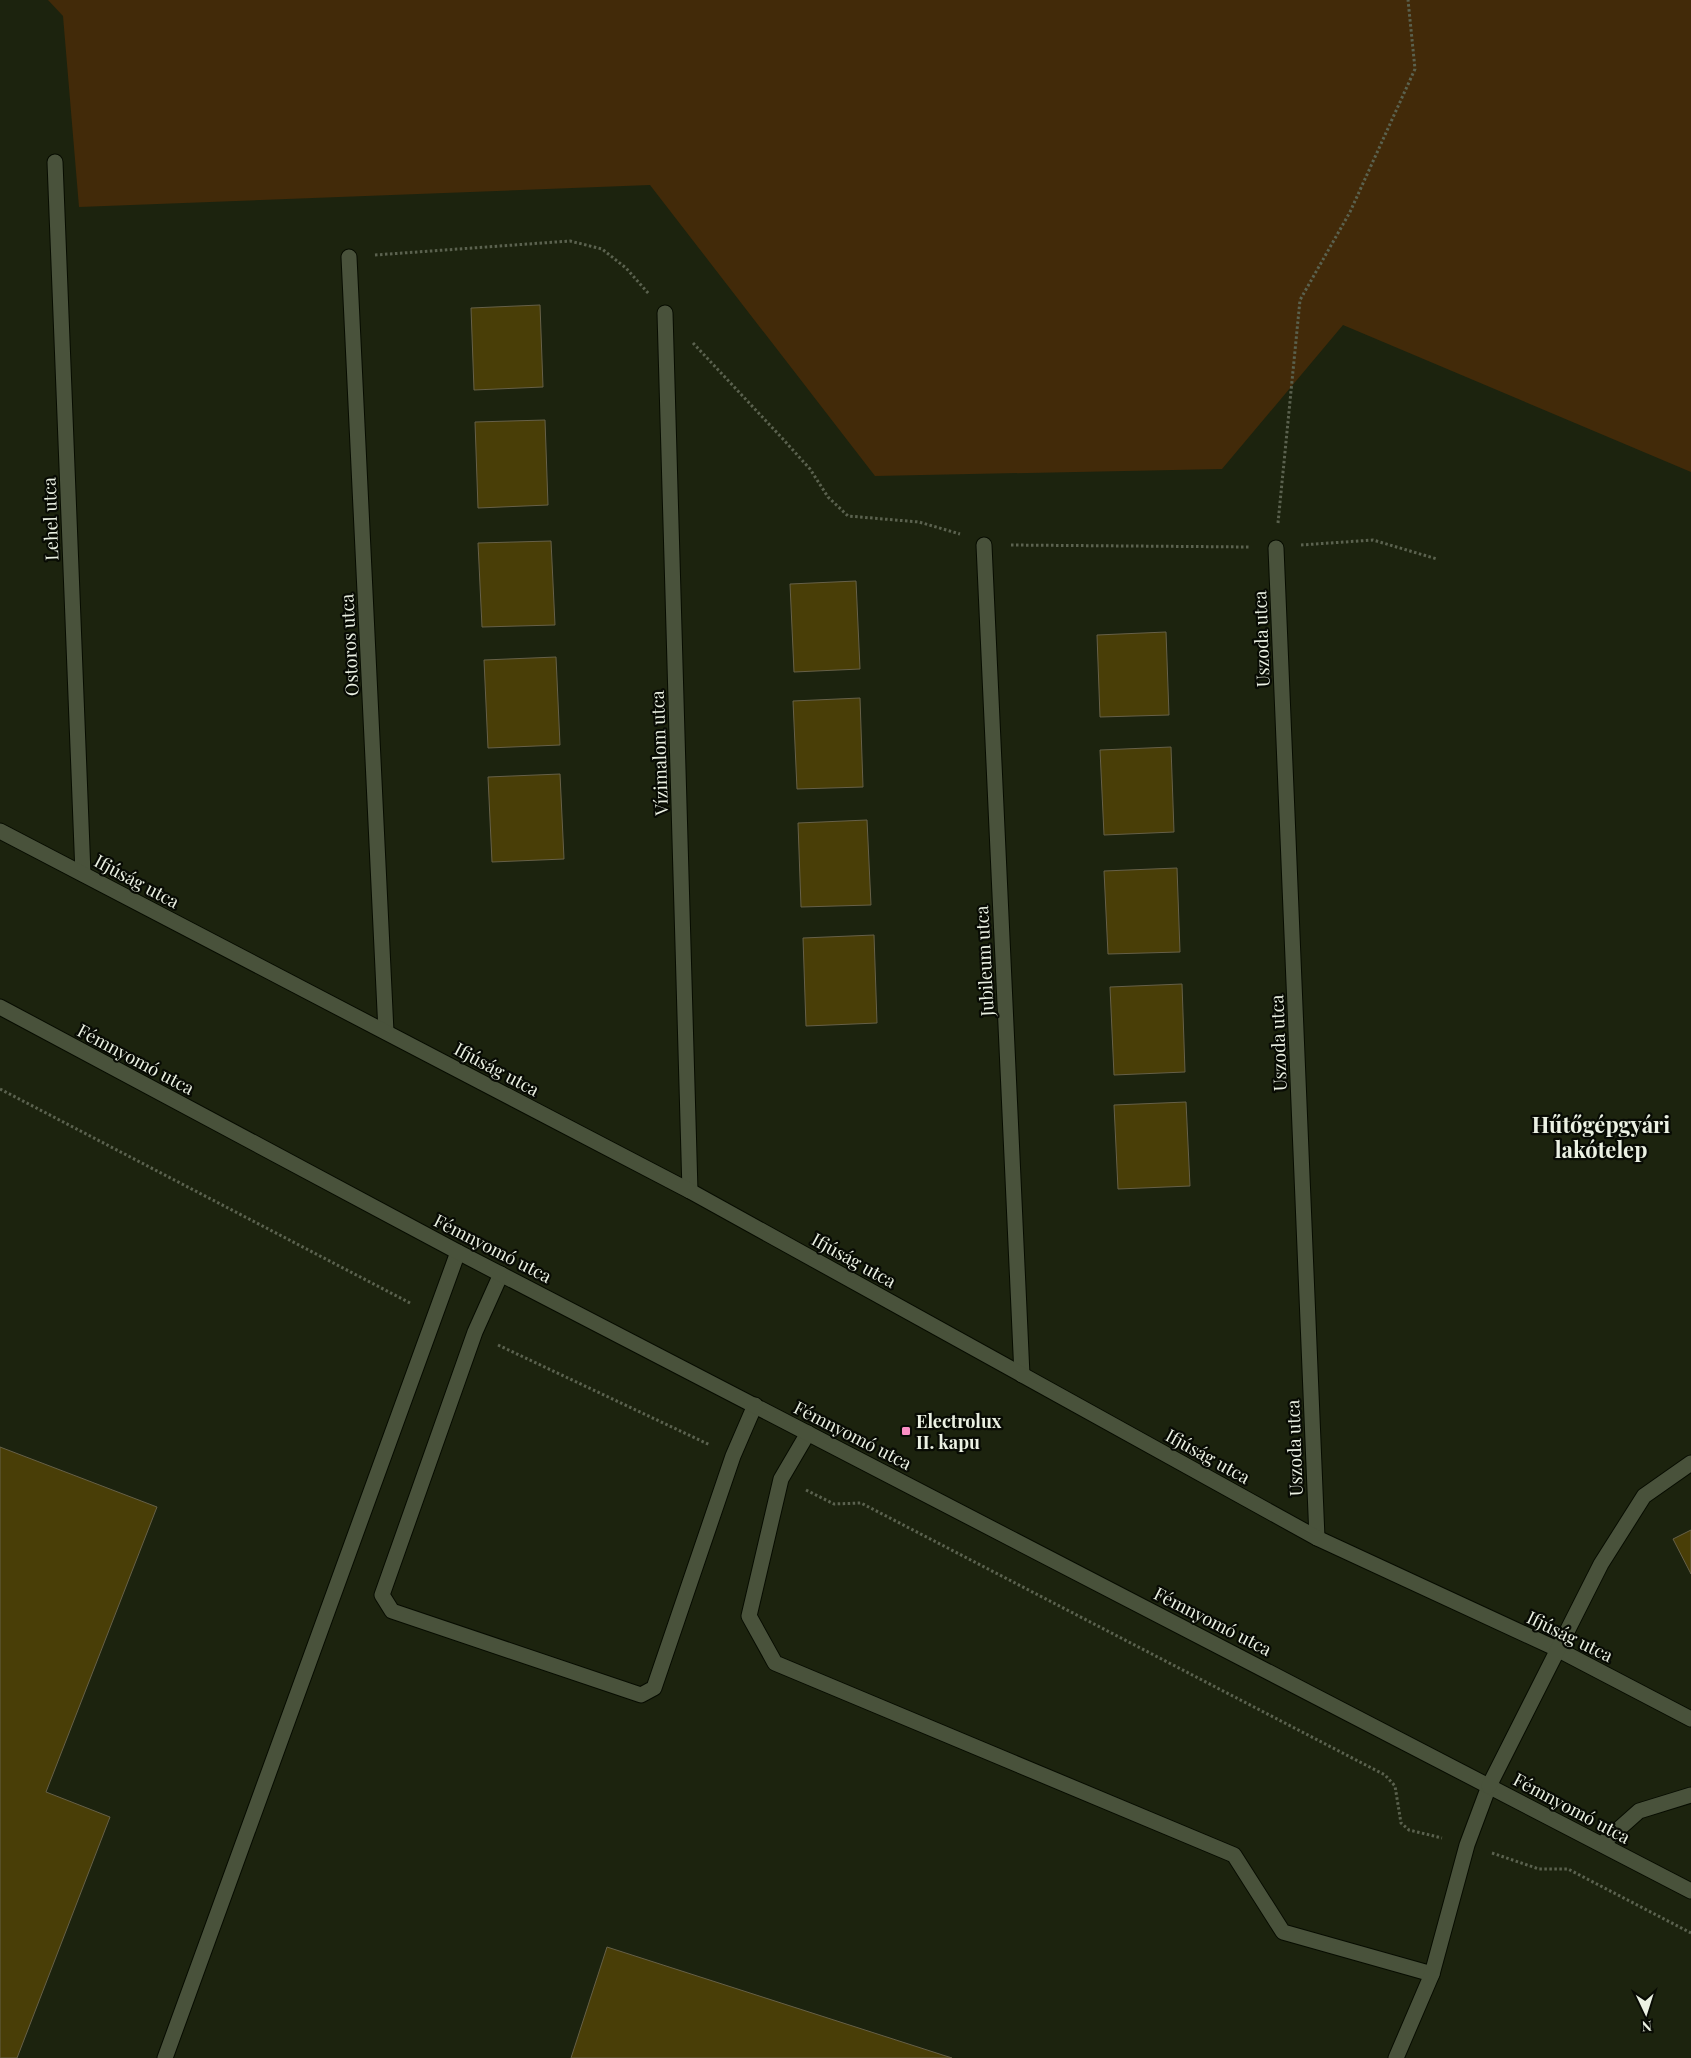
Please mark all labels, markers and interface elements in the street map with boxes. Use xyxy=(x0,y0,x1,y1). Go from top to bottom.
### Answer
street label: Lehel utca xyxy=(37,477,63,561)
street label: Uszoda utca xyxy=(1247,590,1275,688)
street label: Ostoros utca xyxy=(334,593,364,697)
street label: Vízimalom utca xyxy=(645,690,673,817)
street label: Ifjúság utca xyxy=(90,849,184,913)
street label: Jubileum utca xyxy=(969,905,999,1018)
street label: Uszoda utca xyxy=(1264,994,1292,1092)
street label: Fémnyomó utca xyxy=(73,1018,199,1100)
street label: Ifjúság utca xyxy=(450,1037,544,1101)
district label: Hűtőgépgyári lakótelep xyxy=(1532,1109,1670,1164)
street label: Fémnyomó utca xyxy=(430,1208,556,1288)
street label: Ifjúság utca xyxy=(808,1227,900,1293)
street label: Fémnyomó utca xyxy=(790,1395,916,1475)
street label: Uszoda utca xyxy=(1280,1399,1308,1497)
place label: Electrolux II. kapu xyxy=(916,1409,1002,1454)
street label: Ifjúság utca xyxy=(1162,1423,1254,1489)
marker: Electrolux II. kapu xyxy=(900,1425,912,1437)
street label: Fémnyomó utca xyxy=(1150,1581,1276,1661)
street label: Ifjúság utca xyxy=(1523,1605,1617,1667)
street label: Fémnyomó utca xyxy=(1509,1767,1635,1849)
north arrow xyxy=(1621,1988,1671,2038)
text: N xyxy=(1641,2017,1653,2036)

